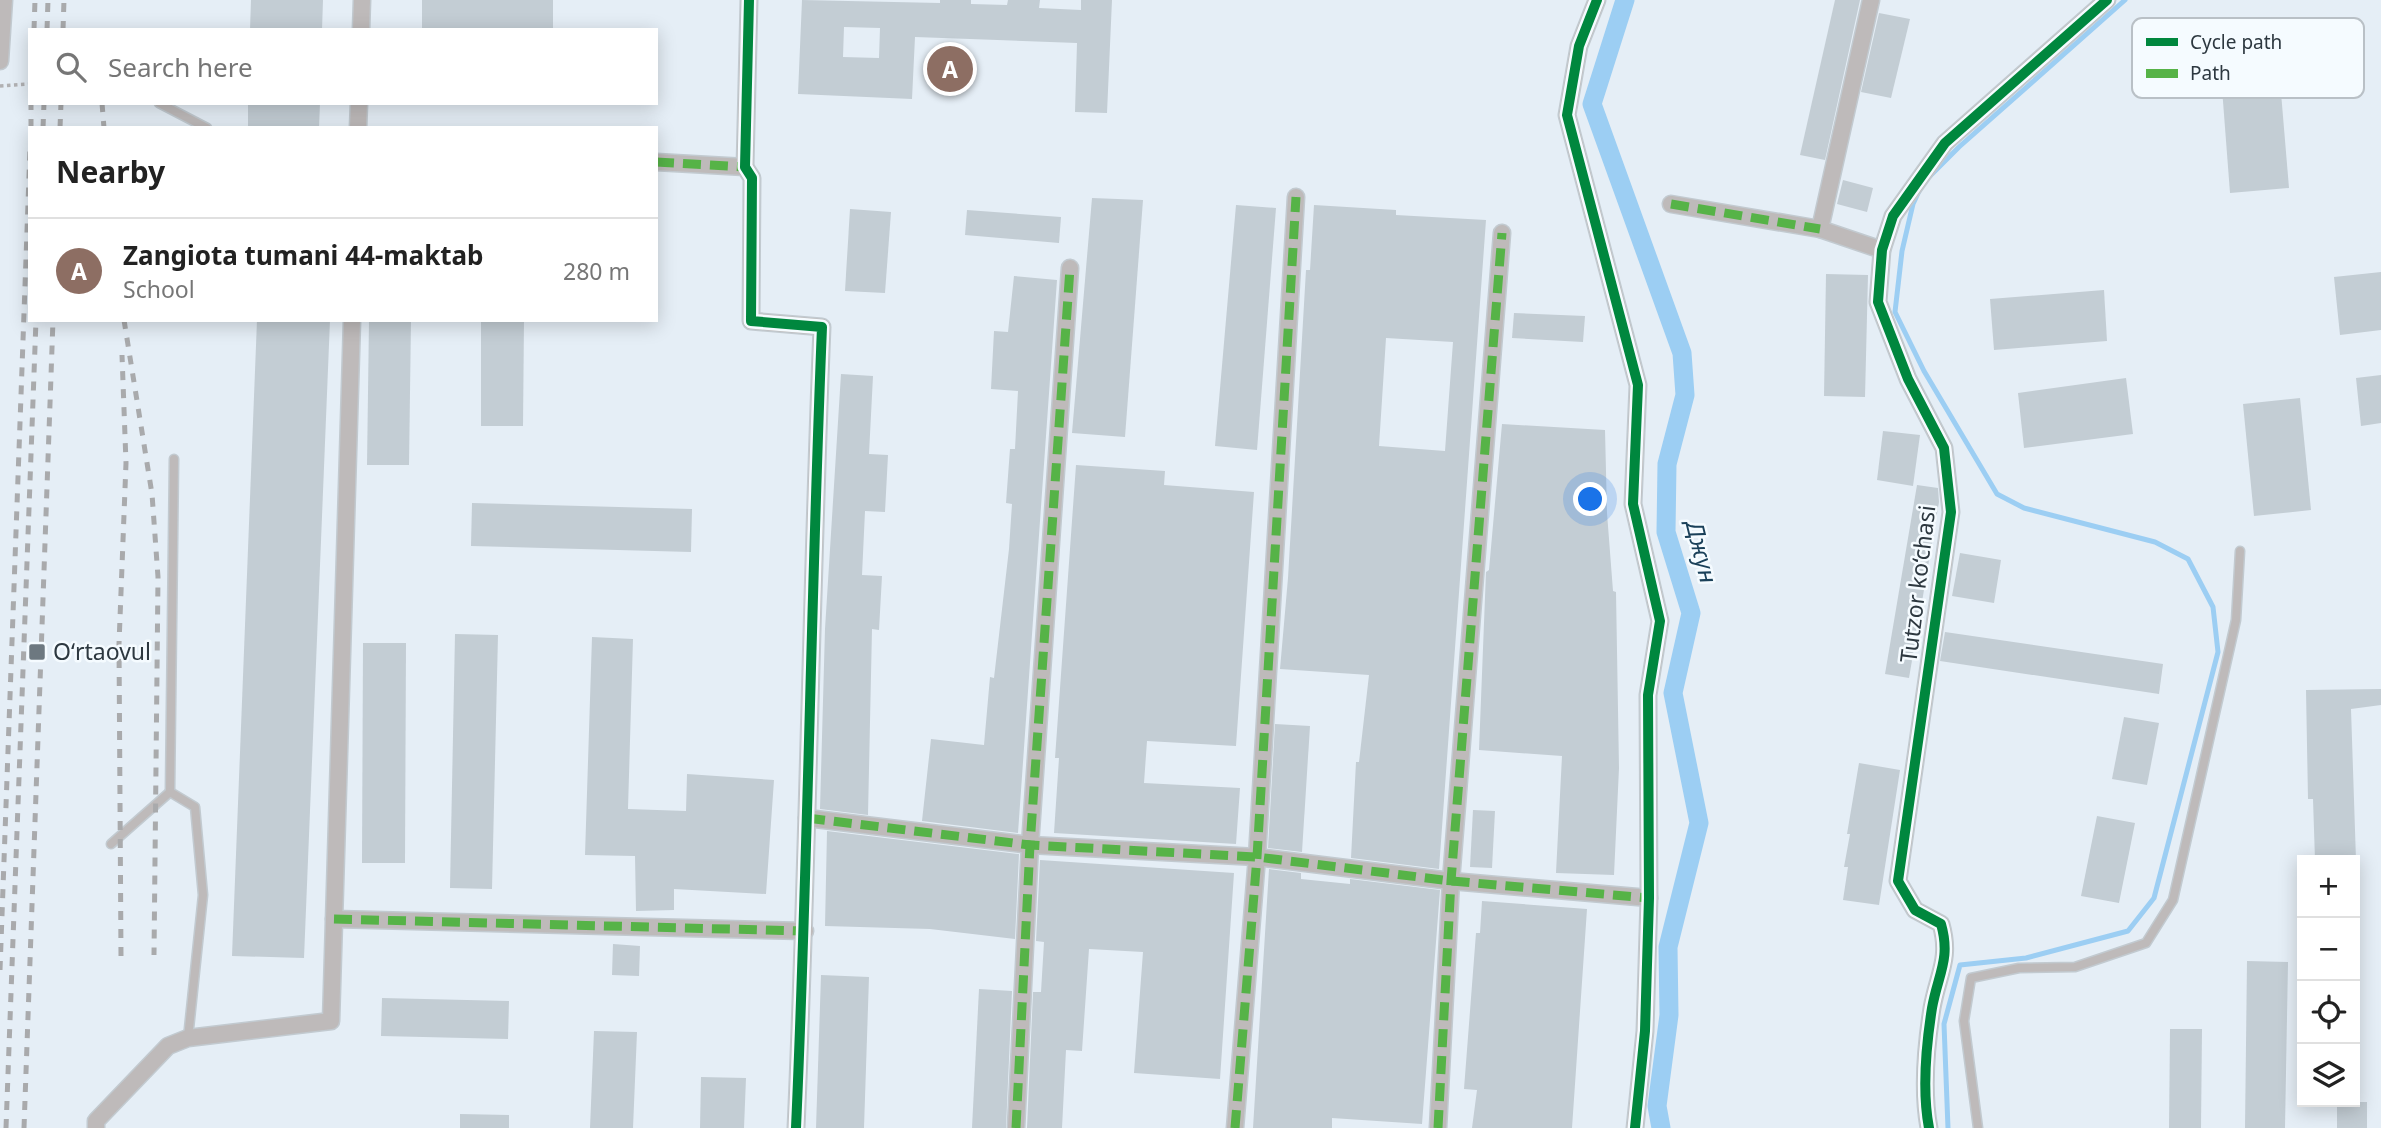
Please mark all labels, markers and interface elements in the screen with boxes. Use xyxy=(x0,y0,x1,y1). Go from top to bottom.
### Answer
legend xyxy=(2132,18,2364,98)
search box xyxy=(28,28,658,105)
text: Cycle path xyxy=(2190,29,2282,55)
pin: A xyxy=(927,43,973,95)
icon: search xyxy=(52,48,90,86)
text: Search here xyxy=(108,49,253,85)
text: Path xyxy=(2190,60,2231,86)
text: Nearby xyxy=(56,151,165,192)
text: Zangiota tumani 44-maktab xyxy=(123,237,484,273)
text: A xyxy=(71,255,87,287)
text: 280 m xyxy=(563,255,630,287)
text: School xyxy=(123,273,195,305)
your location xyxy=(1573,482,1607,516)
street label: Tutzor ko‘chasi xyxy=(1891,503,1943,664)
water label: Джун xyxy=(1678,514,1726,586)
place label: Oʻrtaovul xyxy=(53,635,151,667)
marker: Oʻrtaovul xyxy=(27,642,47,662)
map controls xyxy=(2297,855,2360,1107)
button: + xyxy=(2297,855,2360,918)
button: − xyxy=(2297,918,2360,981)
button: locate xyxy=(2297,981,2360,1044)
button: layers xyxy=(2297,1044,2360,1107)

